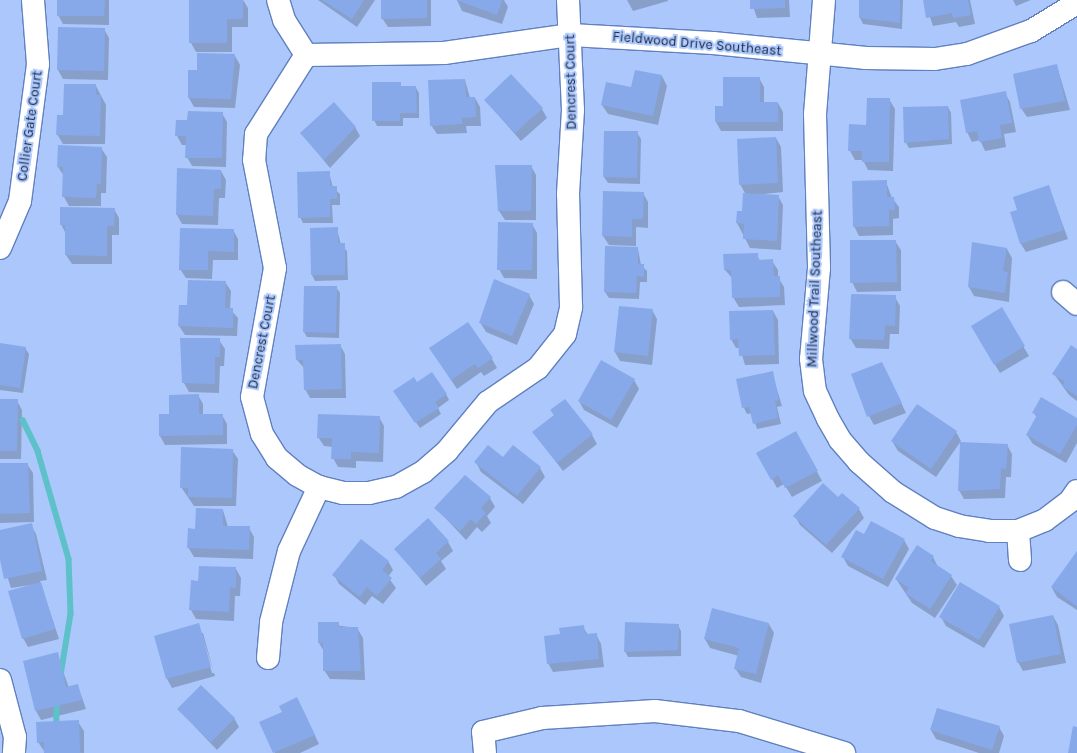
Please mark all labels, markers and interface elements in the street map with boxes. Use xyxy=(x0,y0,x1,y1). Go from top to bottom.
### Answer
street label: Fieldwood Drive Southeast xyxy=(612,28,782,60)
street label: Dencrest Court xyxy=(562,34,580,130)
street label: Collier Gate Court xyxy=(14,70,46,182)
street label: Millwood Trail Southeast xyxy=(804,210,826,368)
street label: Dencrest Court xyxy=(245,294,279,390)

